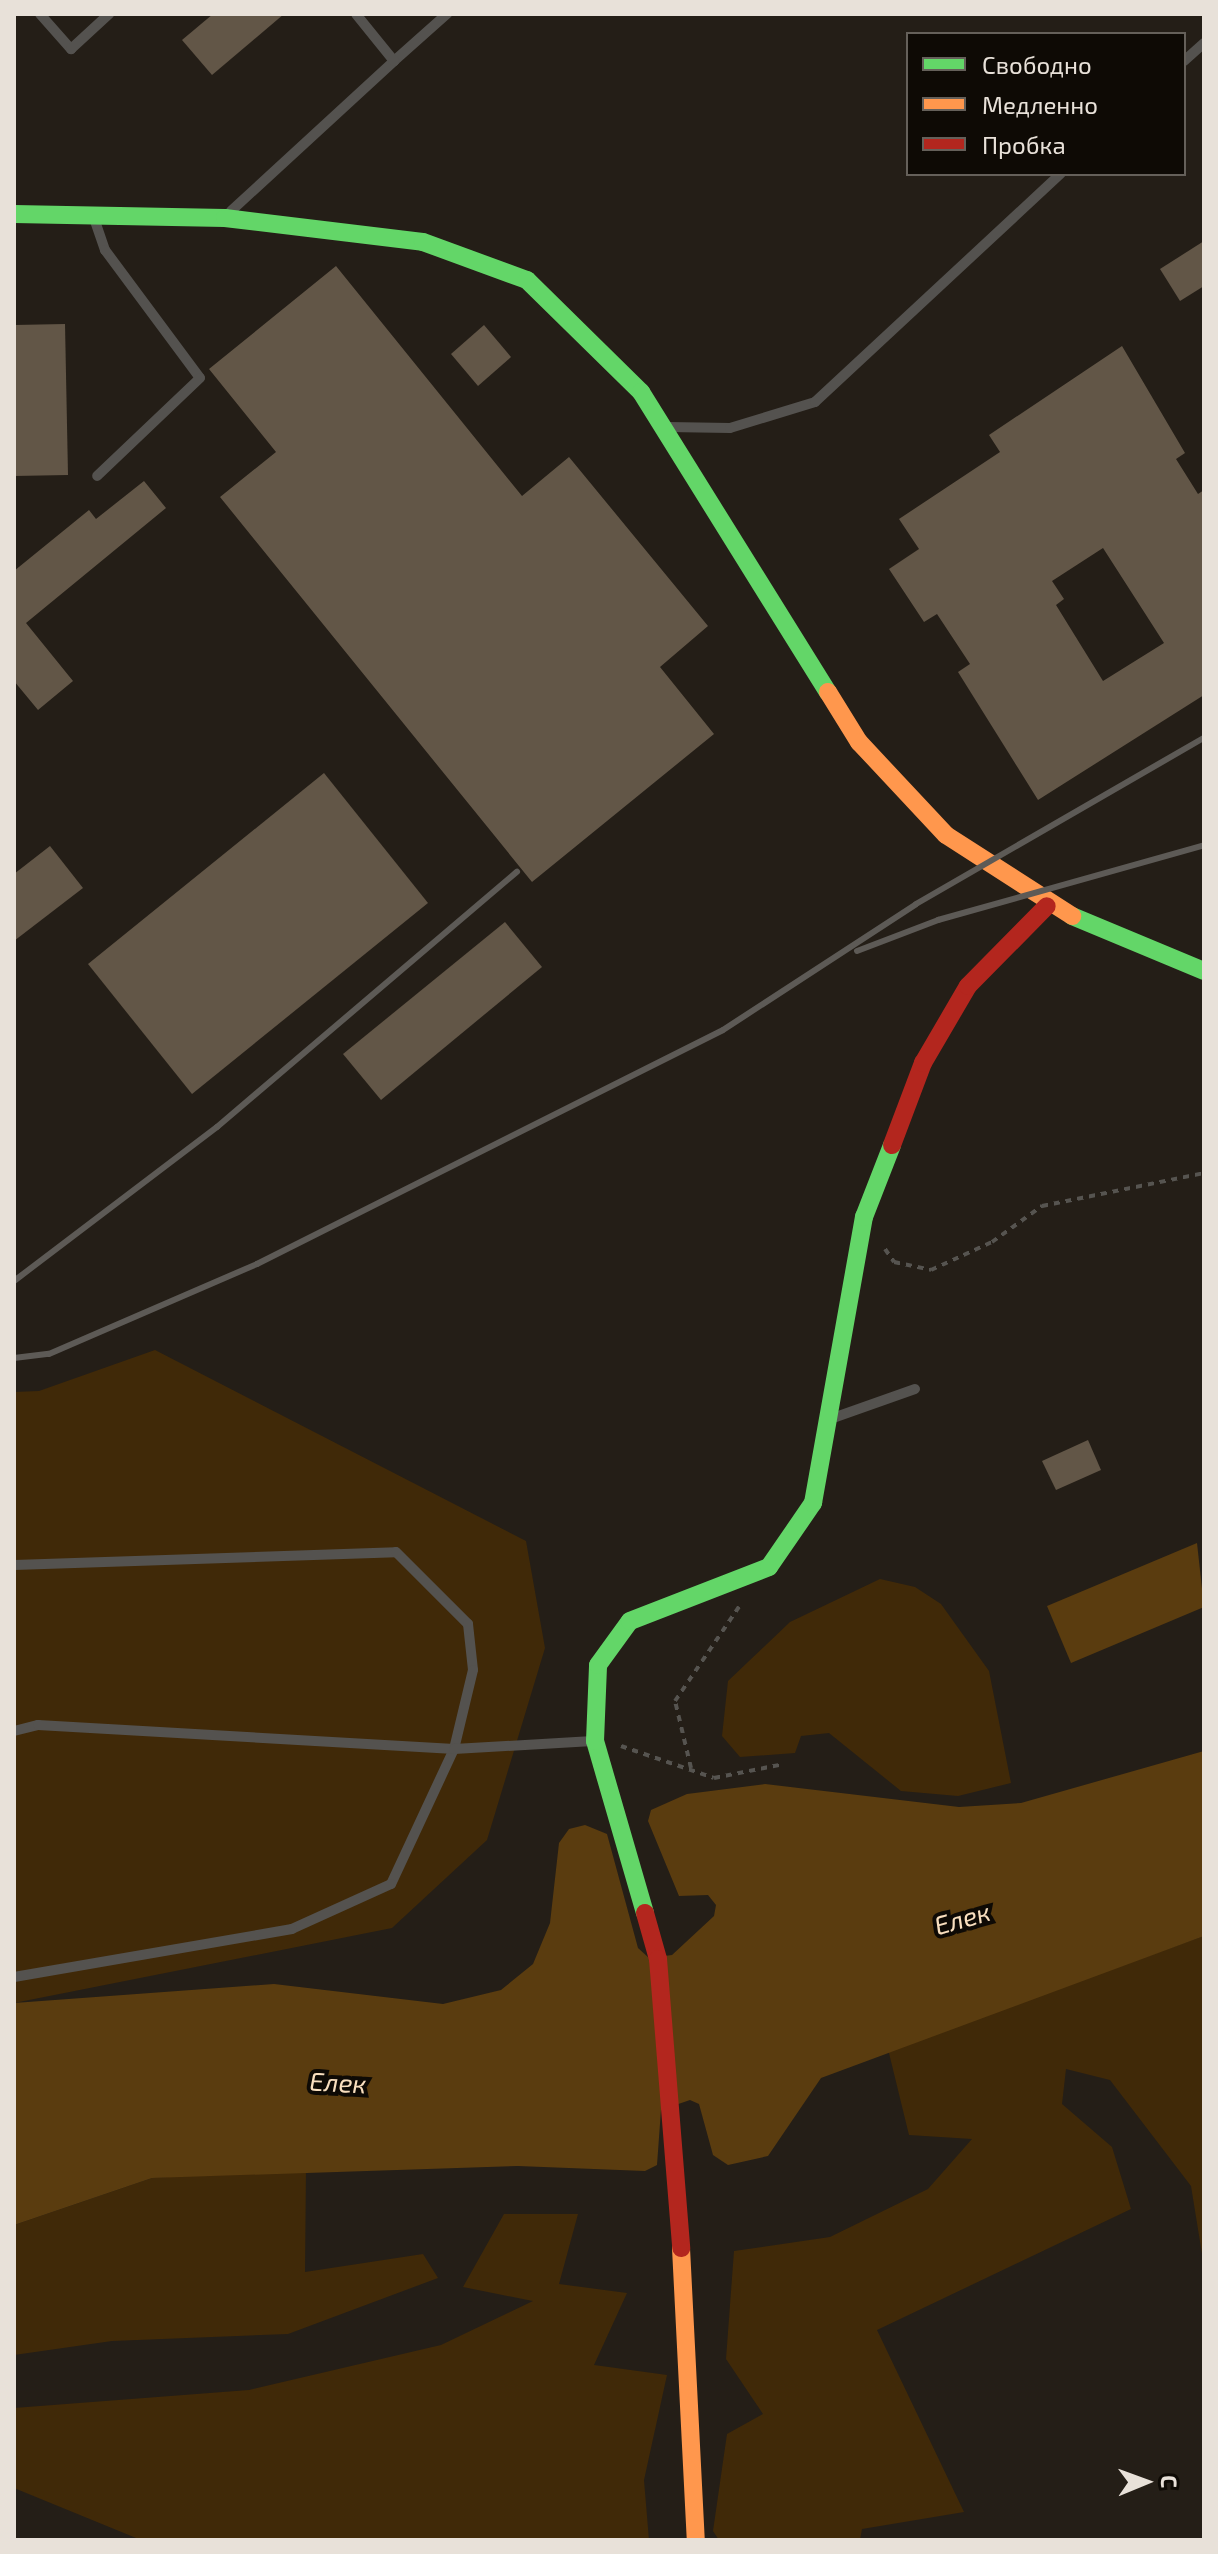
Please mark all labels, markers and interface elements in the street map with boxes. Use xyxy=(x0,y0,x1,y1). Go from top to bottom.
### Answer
legend xyxy=(906,32,1186,176)
text: Свободно xyxy=(982,50,1092,79)
text: Медленно xyxy=(982,90,1098,119)
text: Пробка xyxy=(982,130,1066,159)
water label: Елек xyxy=(930,1895,994,1941)
water label: Елек xyxy=(309,2065,367,2099)
north arrow xyxy=(1106,2442,1186,2522)
text: С xyxy=(1157,2475,1183,2488)

